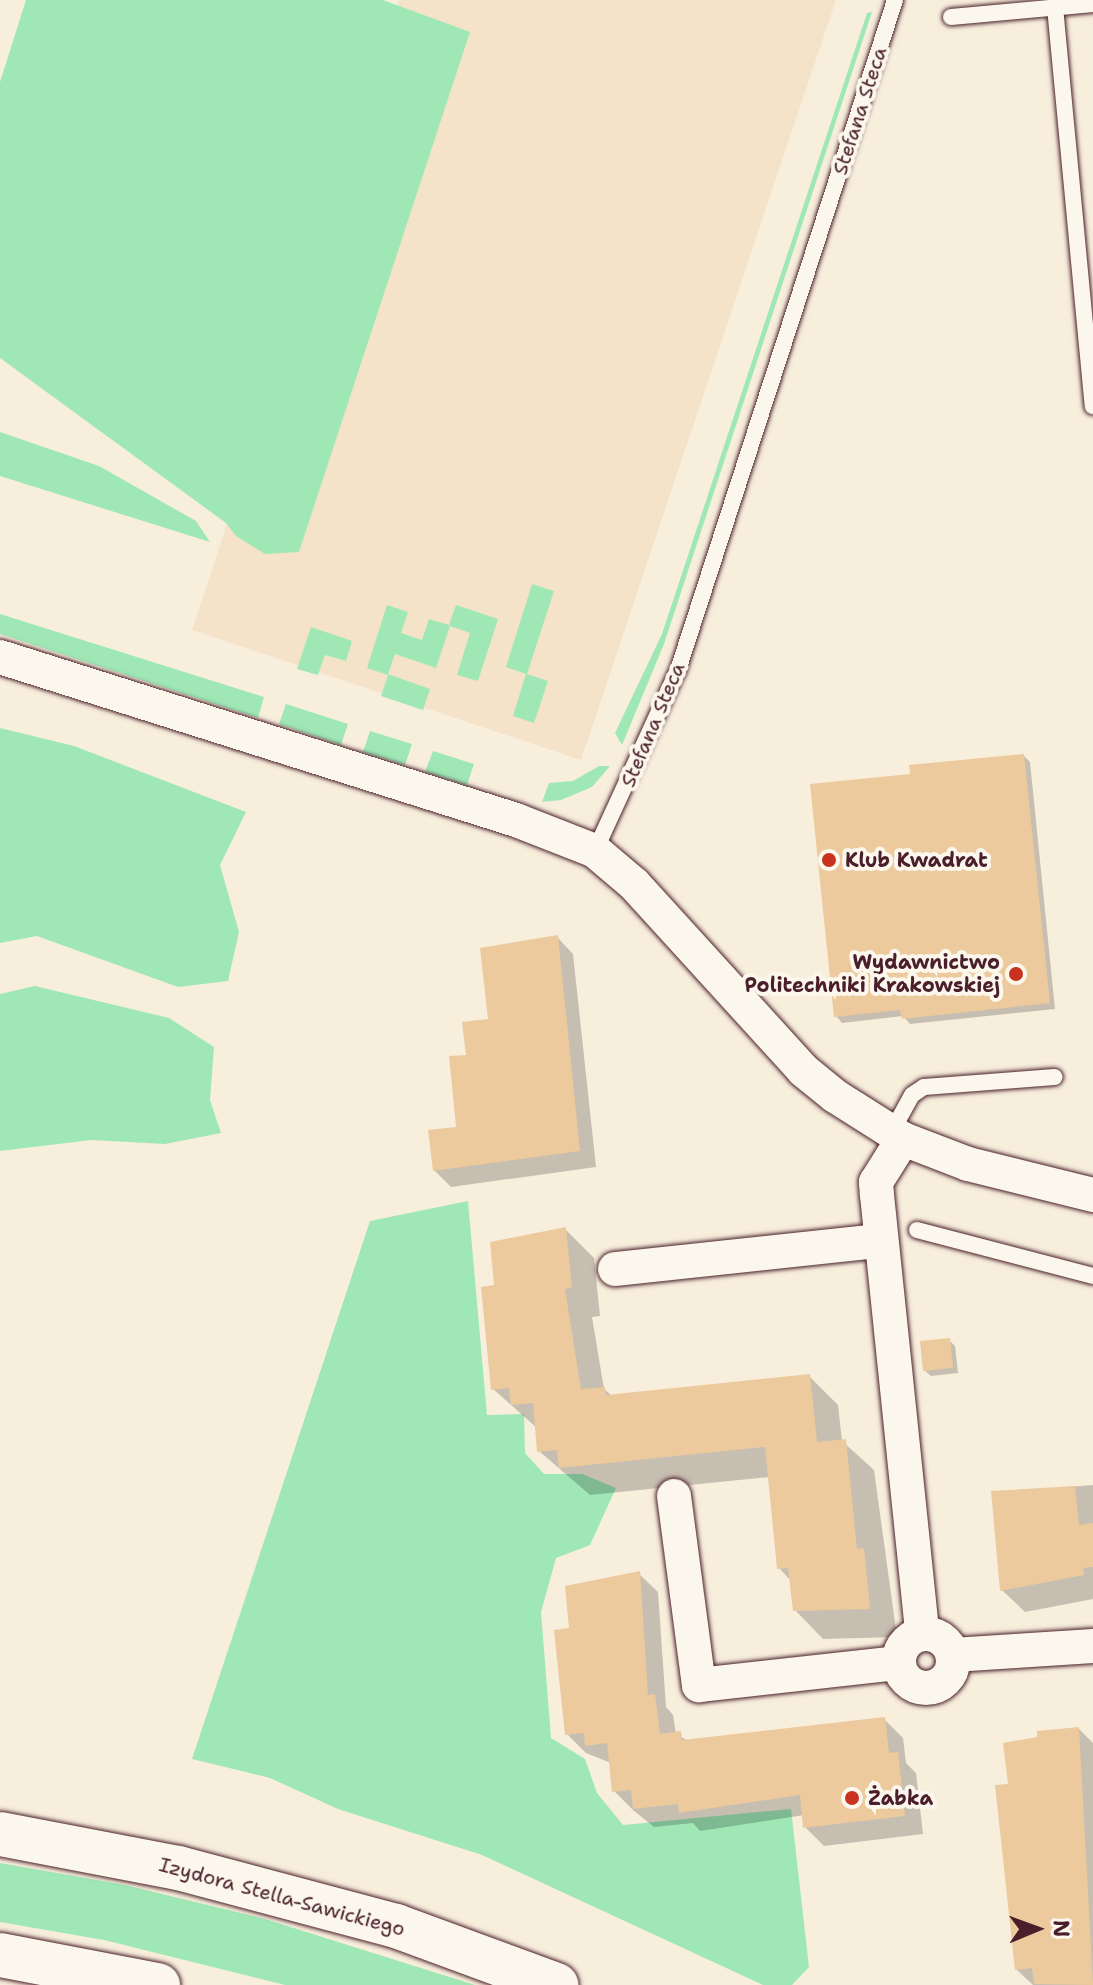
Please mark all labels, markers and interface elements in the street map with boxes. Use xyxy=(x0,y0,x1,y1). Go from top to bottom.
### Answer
street label: Stefana Steca xyxy=(828,44,892,178)
street label: Stefana Steca xyxy=(616,659,690,791)
place label: Klub Kwadrat xyxy=(845,848,988,872)
marker: Klub Kwadrat xyxy=(820,851,838,869)
place label: Wydawnictwo Politechniki Krakowskiej xyxy=(745,950,1000,997)
marker: Wydawnictwo Politechniki Krakowskiej xyxy=(1007,965,1025,983)
place label: Żabka xyxy=(868,1786,933,1810)
marker: Żabka xyxy=(843,1789,861,1807)
street label: Izydora Stella-Sawickiego xyxy=(156,1853,408,1941)
north arrow xyxy=(997,1889,1077,1969)
text: N xyxy=(1047,1920,1076,1938)

